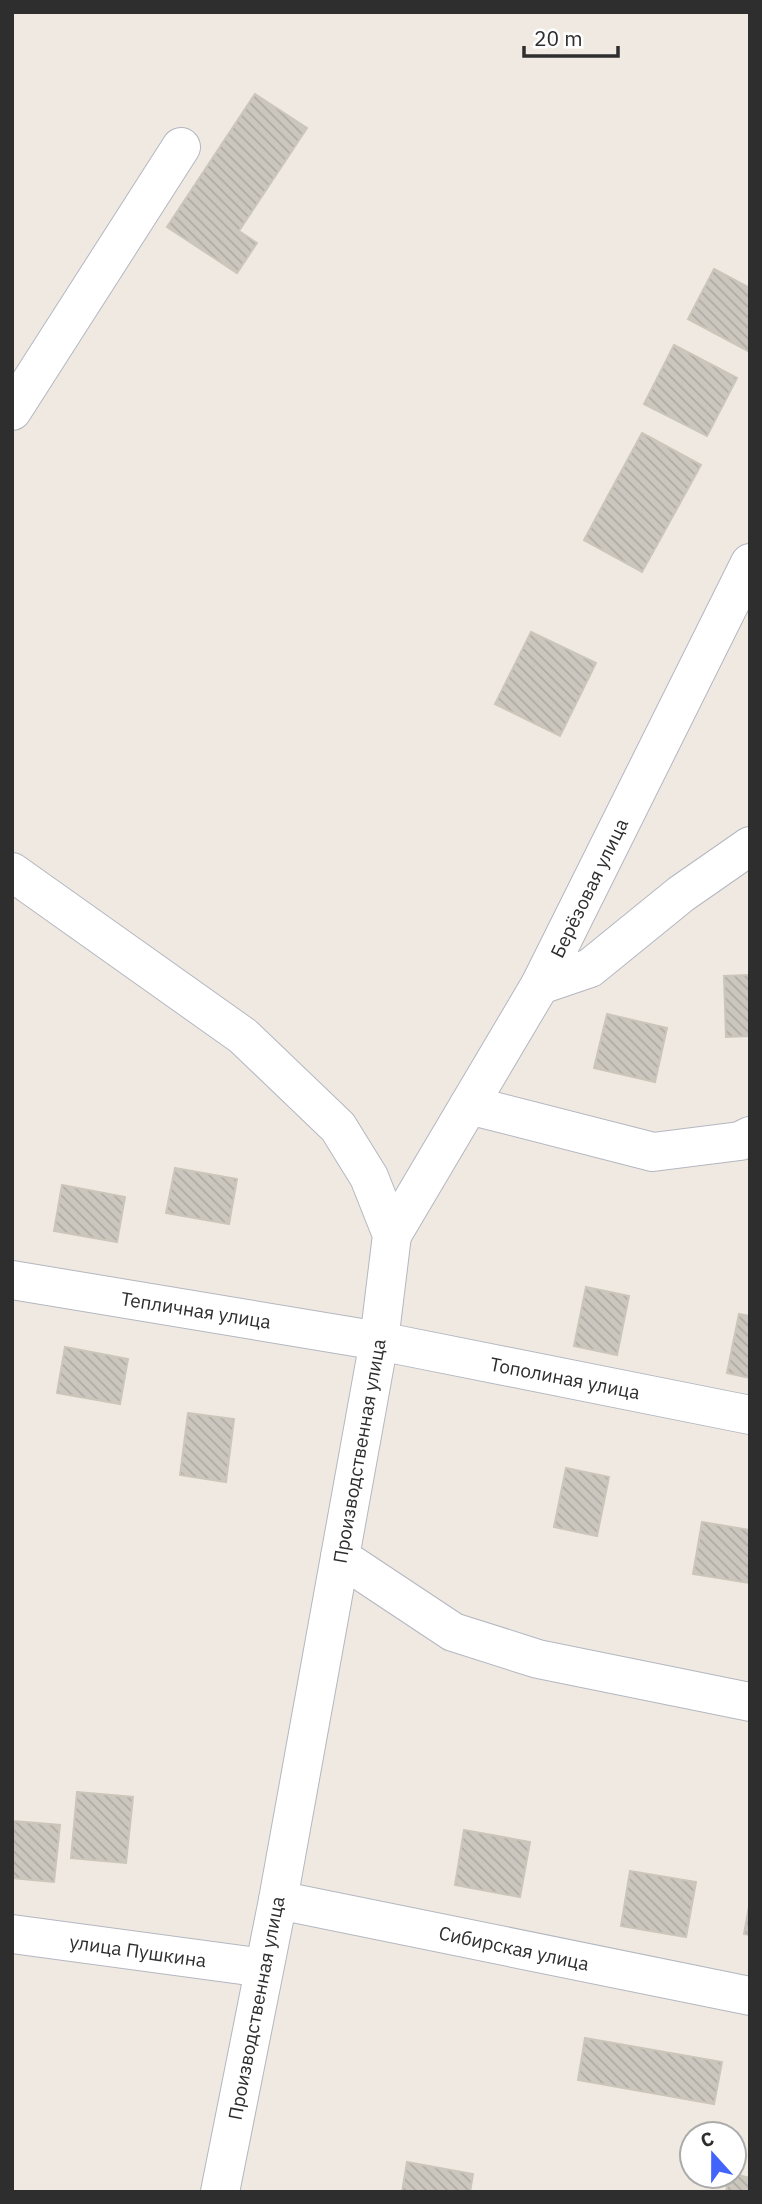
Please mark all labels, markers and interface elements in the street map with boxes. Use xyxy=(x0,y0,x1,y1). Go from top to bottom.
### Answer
scale bar xyxy=(524,14,618,58)
text: 20 m xyxy=(534,24,583,52)
street label: Берёзовая улица xyxy=(545,814,633,962)
street label: Тепличная улица xyxy=(119,1286,273,1334)
street label: Производственная улица xyxy=(327,1337,391,1565)
street label: Тополиная улица xyxy=(488,1352,642,1404)
street label: Производственная улица xyxy=(223,1894,289,2122)
street label: Сибирская улица xyxy=(437,1920,591,1976)
street label: улица Пушкина xyxy=(68,1930,208,1972)
north arrow xyxy=(678,2120,748,2190)
text: С xyxy=(697,2126,717,2153)

